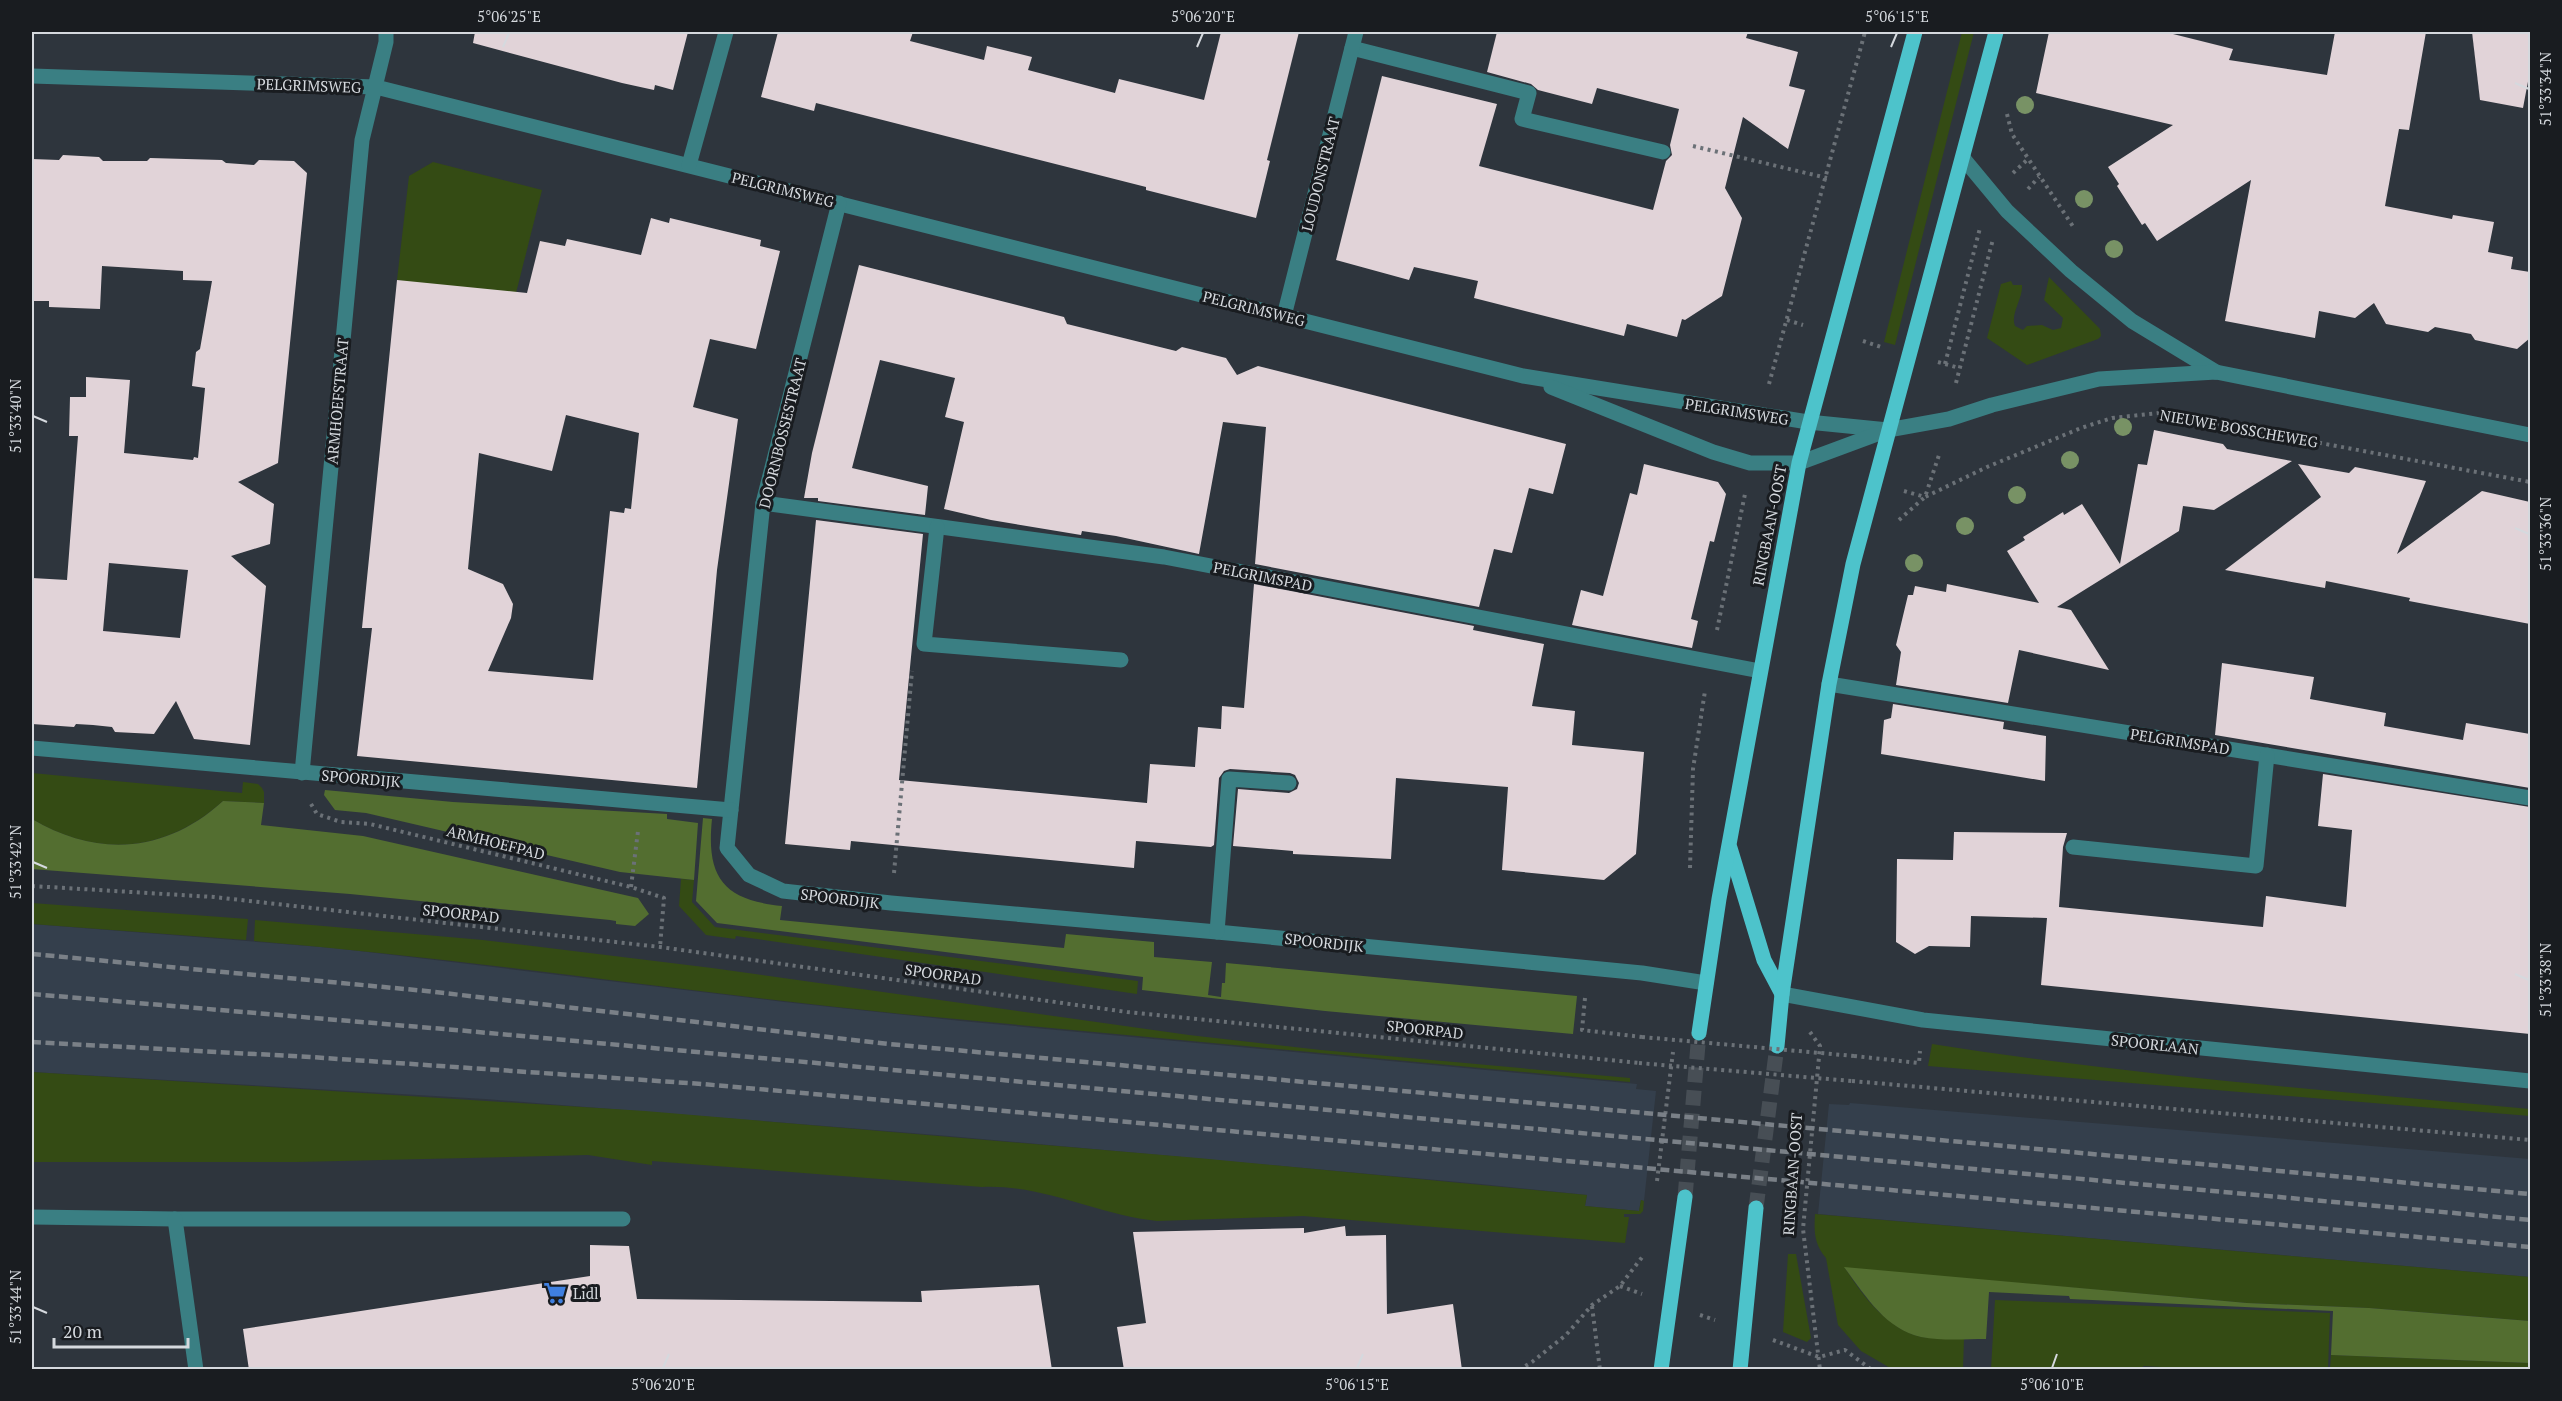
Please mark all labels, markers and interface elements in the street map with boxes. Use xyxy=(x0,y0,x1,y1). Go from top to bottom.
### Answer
text: 5°06'25"E xyxy=(477,6,541,26)
text: 5°06'20"E xyxy=(1171,6,1235,26)
text: 5°06'15"E xyxy=(1865,6,1929,26)
text: 51°33'34"N xyxy=(2535,52,2555,126)
street label: PELGRIMSWEG xyxy=(256,73,362,97)
street label: LOUDONSTRAAT xyxy=(1296,115,1344,233)
street label: PELGRIMSWEG xyxy=(730,167,837,212)
street label: PELGRIMSWEG xyxy=(1201,286,1308,331)
street label: ARMHOEFSTRAAT xyxy=(321,337,353,465)
street label: DOORNBOSSESTRAAT xyxy=(754,356,810,510)
text: 51°33'40"N xyxy=(5,379,25,453)
street label: PELGRIMSWEG xyxy=(1684,393,1791,429)
street label: NIEUWE BOSSCHEWEG xyxy=(2158,404,2320,452)
street label: RINGBAAN-OOST xyxy=(1747,463,1791,587)
text: 51°33'36"N xyxy=(2535,497,2555,571)
street label: PELGRIMSPAD xyxy=(1212,557,1314,595)
street label: PELGRIMSPAD xyxy=(2129,723,2231,759)
street label: SPOORDIJK xyxy=(321,765,402,791)
street label: ARMHOEFPAD xyxy=(445,820,547,864)
text: 51°33'42"N xyxy=(5,825,25,899)
street label: SPOORDIJK xyxy=(799,883,881,913)
street label: SPOORPAD xyxy=(422,899,500,927)
street label: SPOORDIJK xyxy=(1284,928,1365,956)
text: 51°33'38"N xyxy=(2535,943,2555,1017)
street label: SPOORPAD xyxy=(903,959,983,989)
street label: SPOORPAD xyxy=(1386,1015,1464,1043)
street label: SPOORLAAN xyxy=(2110,1029,2200,1059)
street label: RINGBAAN-OOST xyxy=(1778,1112,1806,1236)
text: 51°33'44"N xyxy=(5,1270,25,1344)
supermarket icon: Lidl xyxy=(542,1280,568,1306)
place label: Lidl xyxy=(573,1283,599,1303)
scale bar xyxy=(54,1311,188,1349)
text: 20 m xyxy=(63,1319,103,1343)
text: 5°06'20"E xyxy=(631,1374,695,1394)
text: 5°06'15"E xyxy=(1325,1374,1389,1394)
text: 5°06'10"E xyxy=(2020,1374,2084,1394)

